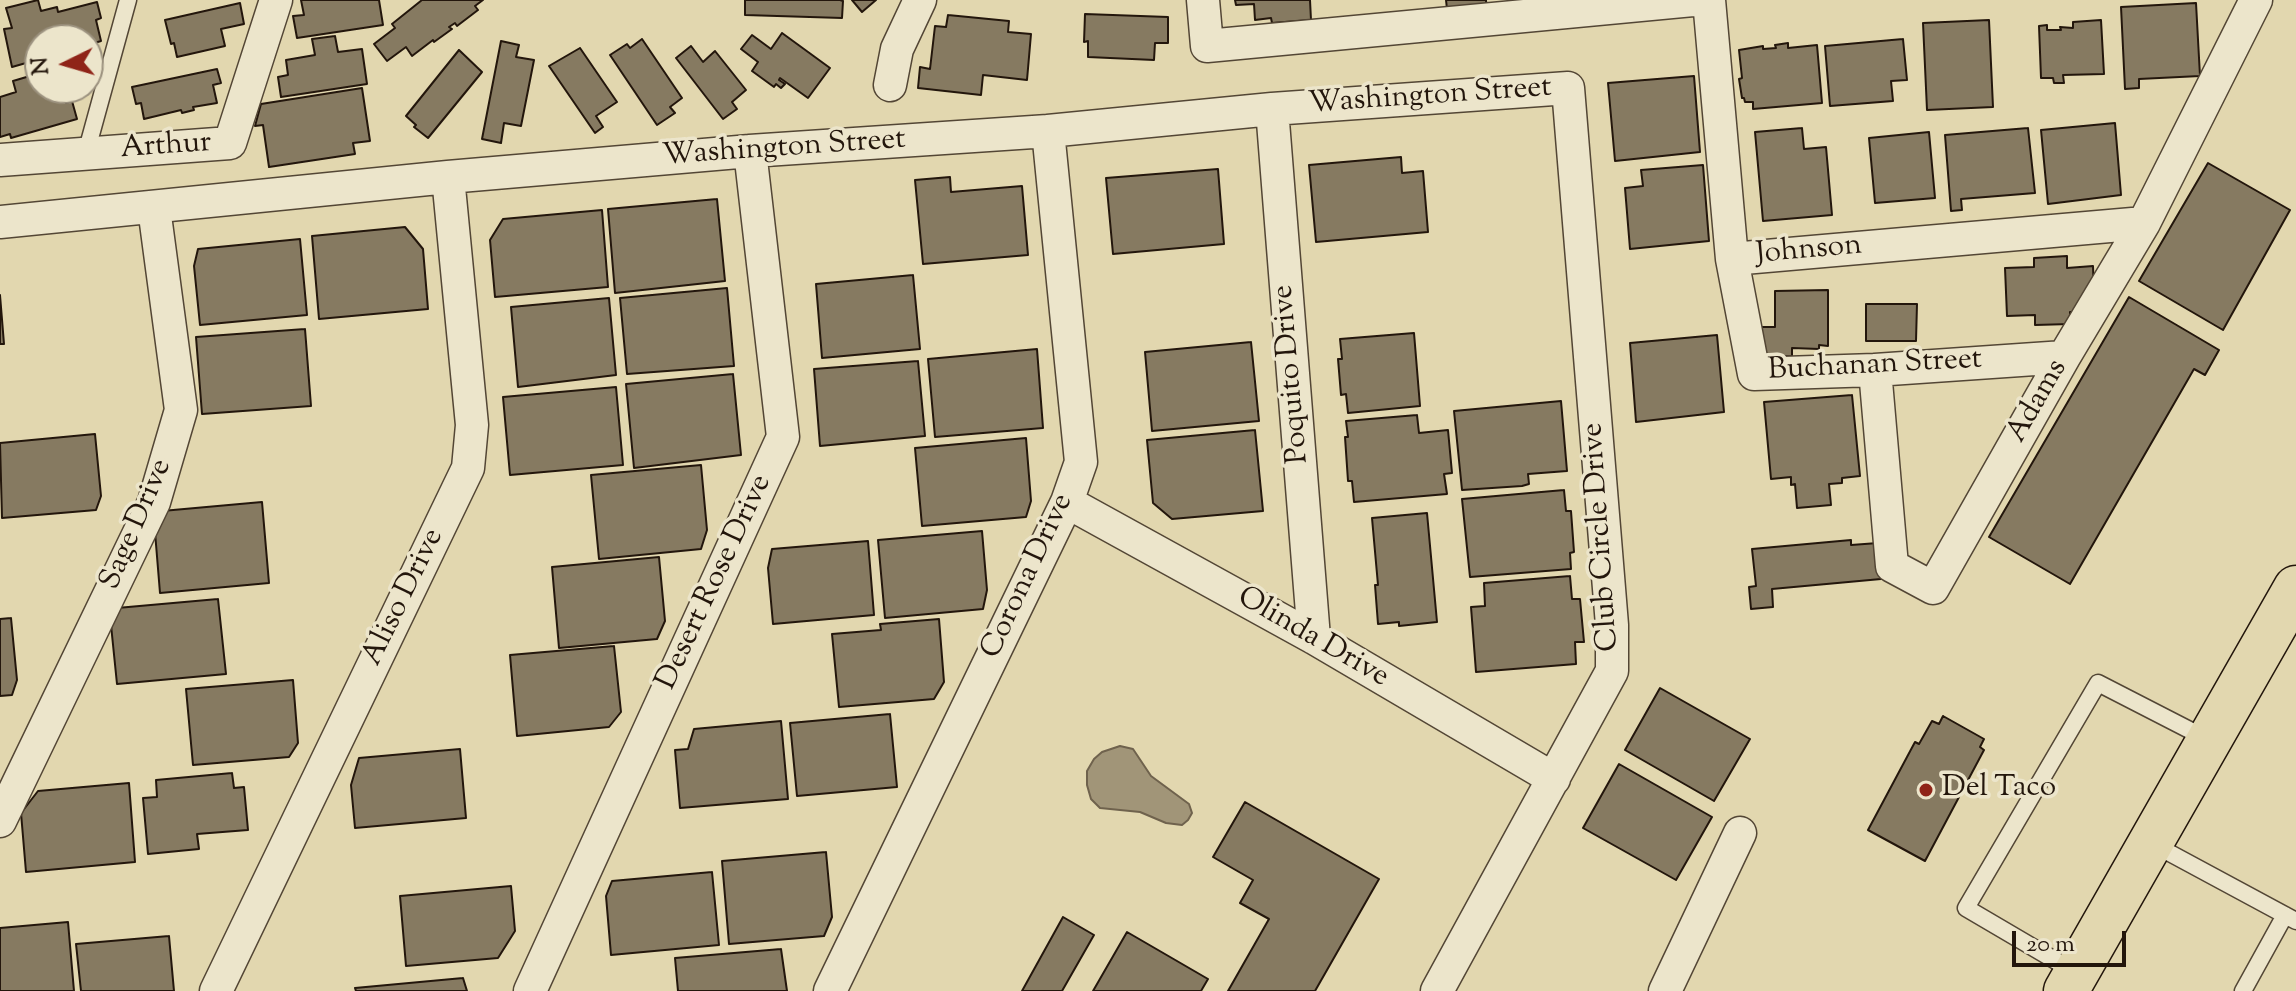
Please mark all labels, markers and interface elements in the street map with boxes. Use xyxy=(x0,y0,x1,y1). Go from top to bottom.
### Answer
north arrow xyxy=(24,24,104,104)
text: N xyxy=(25,56,59,76)
street label: Washington Street xyxy=(1307,72,1553,124)
street label: Washington Street xyxy=(661,124,907,176)
street label: Arthur xyxy=(119,127,213,169)
street label: Johnson xyxy=(1755,229,1863,275)
street label: Poquito Drive xyxy=(1267,283,1319,465)
street label: Buchanan Street xyxy=(1767,343,1983,391)
street label: Adams xyxy=(2001,354,2077,450)
street label: Club Circle Drive xyxy=(1577,421,1629,653)
street label: Sage Drive xyxy=(94,454,182,596)
street label: Desert Rose Drive xyxy=(650,470,782,696)
street label: Corona Drive xyxy=(975,489,1083,665)
street label: Aliso Drive xyxy=(356,524,454,672)
street label: Olinda Drive xyxy=(1230,581,1394,697)
place label: Del Taco xyxy=(1942,772,2056,808)
marker: Del Taco xyxy=(1917,781,1935,799)
scale bar xyxy=(2016,915,2130,965)
text: 20 m xyxy=(2026,928,2075,962)

